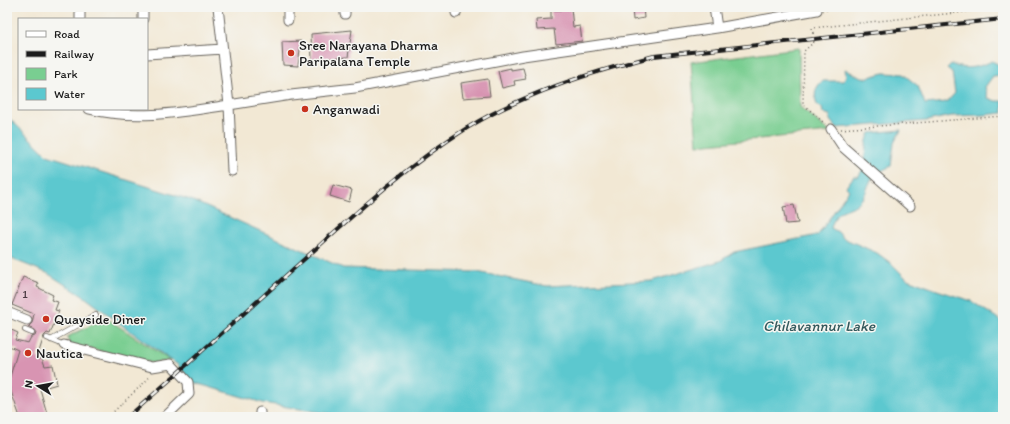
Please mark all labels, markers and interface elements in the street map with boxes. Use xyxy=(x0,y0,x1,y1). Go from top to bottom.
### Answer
legend xyxy=(18,18,148,110)
text: Road xyxy=(54,27,80,41)
place label: Sree Narayana Dharma Paripalana Temple xyxy=(299,37,438,70)
text: Railway xyxy=(54,47,94,61)
marker: Sree Narayana Dharma Paripalana Temple xyxy=(286,48,296,58)
text: Park xyxy=(54,67,78,81)
text: Water xyxy=(54,87,85,101)
place label: Anganwadi xyxy=(313,101,380,118)
marker: Anganwadi xyxy=(300,104,310,114)
house number: 1 xyxy=(22,287,28,301)
place label: Quayside Diner xyxy=(54,311,146,328)
marker: Quayside Diner xyxy=(41,314,51,324)
water label: Chilavannur Lake xyxy=(763,317,876,335)
place label: Nautica xyxy=(36,345,84,362)
marker: Nautica xyxy=(23,348,33,358)
north arrow xyxy=(18,366,58,406)
text: N xyxy=(22,379,36,389)

